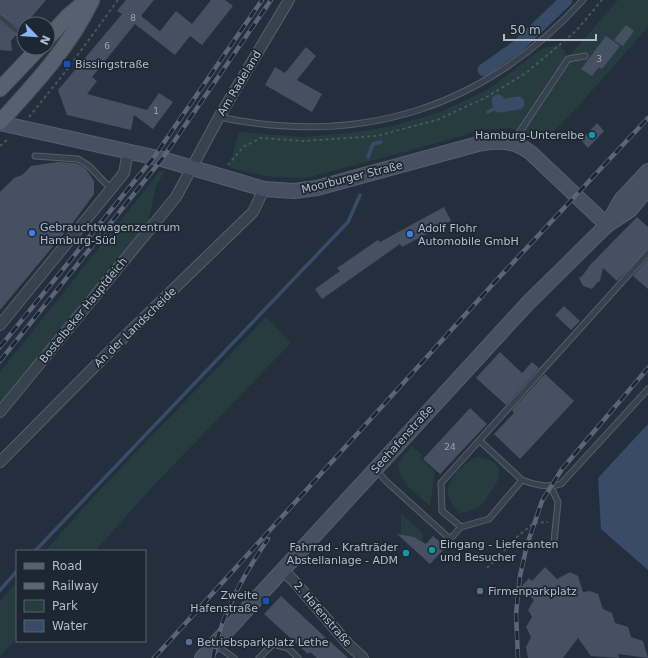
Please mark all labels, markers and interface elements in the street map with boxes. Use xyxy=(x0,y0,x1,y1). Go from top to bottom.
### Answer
house number: 8 xyxy=(130,13,136,23)
north arrow xyxy=(16,16,56,56)
scale bar xyxy=(504,16,596,42)
text: 50 m xyxy=(510,23,541,37)
text: N xyxy=(37,33,52,47)
house number: 6 xyxy=(104,41,110,51)
street label: Am Radeland xyxy=(215,48,264,118)
house number: 3 xyxy=(596,54,602,64)
place label: Bissingstraße xyxy=(75,58,149,71)
marker: Bissingstraße xyxy=(62,59,72,69)
house number: 1 xyxy=(153,106,159,116)
place label: Hamburg-Unterelbe xyxy=(475,129,584,142)
marker: Hamburg-Unterelbe xyxy=(587,130,597,140)
street label: Moorburger Straße xyxy=(300,159,404,196)
place label: Gebrauchtwagenzentrum Hamburg-Süd xyxy=(40,221,180,247)
place label: Adolf Flohr Automobile GmbH xyxy=(418,222,519,248)
marker: Gebrauchtwagenzentrum Hamburg-Süd xyxy=(27,228,37,238)
marker: Adolf Flohr Automobile GmbH xyxy=(405,229,415,239)
street label: Bostelbeker Hauptdeich xyxy=(37,255,130,366)
street label: An der Landscheide xyxy=(92,285,179,370)
street label: Seehafenstraße xyxy=(368,403,436,476)
house number: 24 xyxy=(444,442,456,452)
place label: Eingang - Lieferanten und Besucher xyxy=(440,538,559,564)
place label: Fahrrad - Krafträder Abstellanlage - ADM xyxy=(287,541,398,567)
marker: Eingang - Lieferanten und Besucher xyxy=(427,545,437,555)
marker: Fahrrad - Krafträder Abstellanlage - ADM xyxy=(401,548,411,558)
legend xyxy=(16,550,146,642)
text: Road xyxy=(52,559,82,573)
text: Railway xyxy=(52,579,98,593)
street label: 2. Hafenstraße xyxy=(291,579,354,650)
place label: Firmenparkplatz xyxy=(488,585,577,598)
marker: Firmenparkplatz xyxy=(475,586,485,596)
place label: Zweite Hafenstraße xyxy=(190,589,258,615)
marker: Zweite Hafenstraße xyxy=(261,596,271,606)
text: Park xyxy=(52,599,78,613)
text: Water xyxy=(52,619,88,633)
place label: Betriebsparkplatz Lethe xyxy=(197,636,329,649)
marker: Betriebsparkplatz Lethe xyxy=(184,637,194,647)

